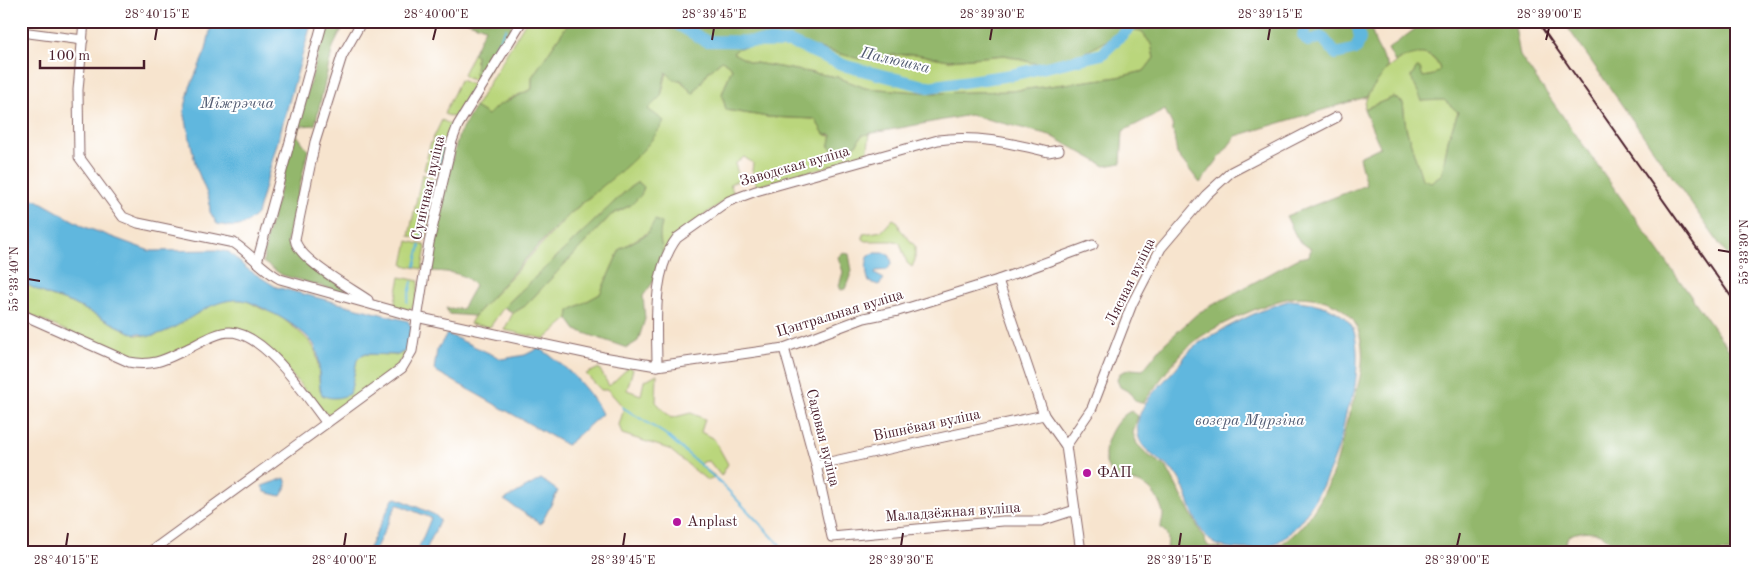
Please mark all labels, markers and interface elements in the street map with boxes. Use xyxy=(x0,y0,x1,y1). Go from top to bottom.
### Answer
text: 28°40'15"E xyxy=(125,8,189,21)
text: 28°39'45"E xyxy=(682,8,746,21)
text: 28°39'15"E xyxy=(1238,8,1302,21)
text: 28°40'00"E xyxy=(404,9,468,21)
text: 28°39'30"E xyxy=(960,9,1024,21)
text: 28°39'00"E xyxy=(1517,9,1581,21)
scale bar xyxy=(40,38,144,70)
water label: Палюшка xyxy=(858,45,932,77)
text: 100 m xyxy=(48,49,90,64)
water label: Міжрэчча xyxy=(199,96,275,112)
street label: Сунічная вуліца xyxy=(410,134,448,242)
street label: Заводская вуліца xyxy=(738,144,852,190)
text: 55°33'30"N xyxy=(1738,219,1751,285)
street label: Лясная вуліца xyxy=(1103,235,1159,328)
text: 55°33'40"N xyxy=(8,246,21,312)
street label: Цэнтральная вуліца xyxy=(775,287,906,340)
street label: Садовая вуліца xyxy=(803,387,842,489)
street label: Вішнёвая вуліца xyxy=(872,407,982,445)
water label: возера Мурзіна xyxy=(1195,413,1305,429)
place label: ФАП xyxy=(1097,466,1132,481)
marker: ФАП xyxy=(1081,467,1093,479)
street label: Маладзёжная вуліца xyxy=(885,501,1022,525)
place label: Anplast xyxy=(687,515,738,530)
marker: Anplast xyxy=(671,516,683,528)
text: 28°40'15"E xyxy=(34,554,98,567)
text: 28°39'45"E xyxy=(591,554,655,567)
text: 28°39'15"E xyxy=(1147,554,1211,567)
text: 28°40'00"E xyxy=(312,555,376,567)
text: 28°39'30"E xyxy=(869,555,933,567)
text: 28°39'00"E xyxy=(1425,555,1489,567)

